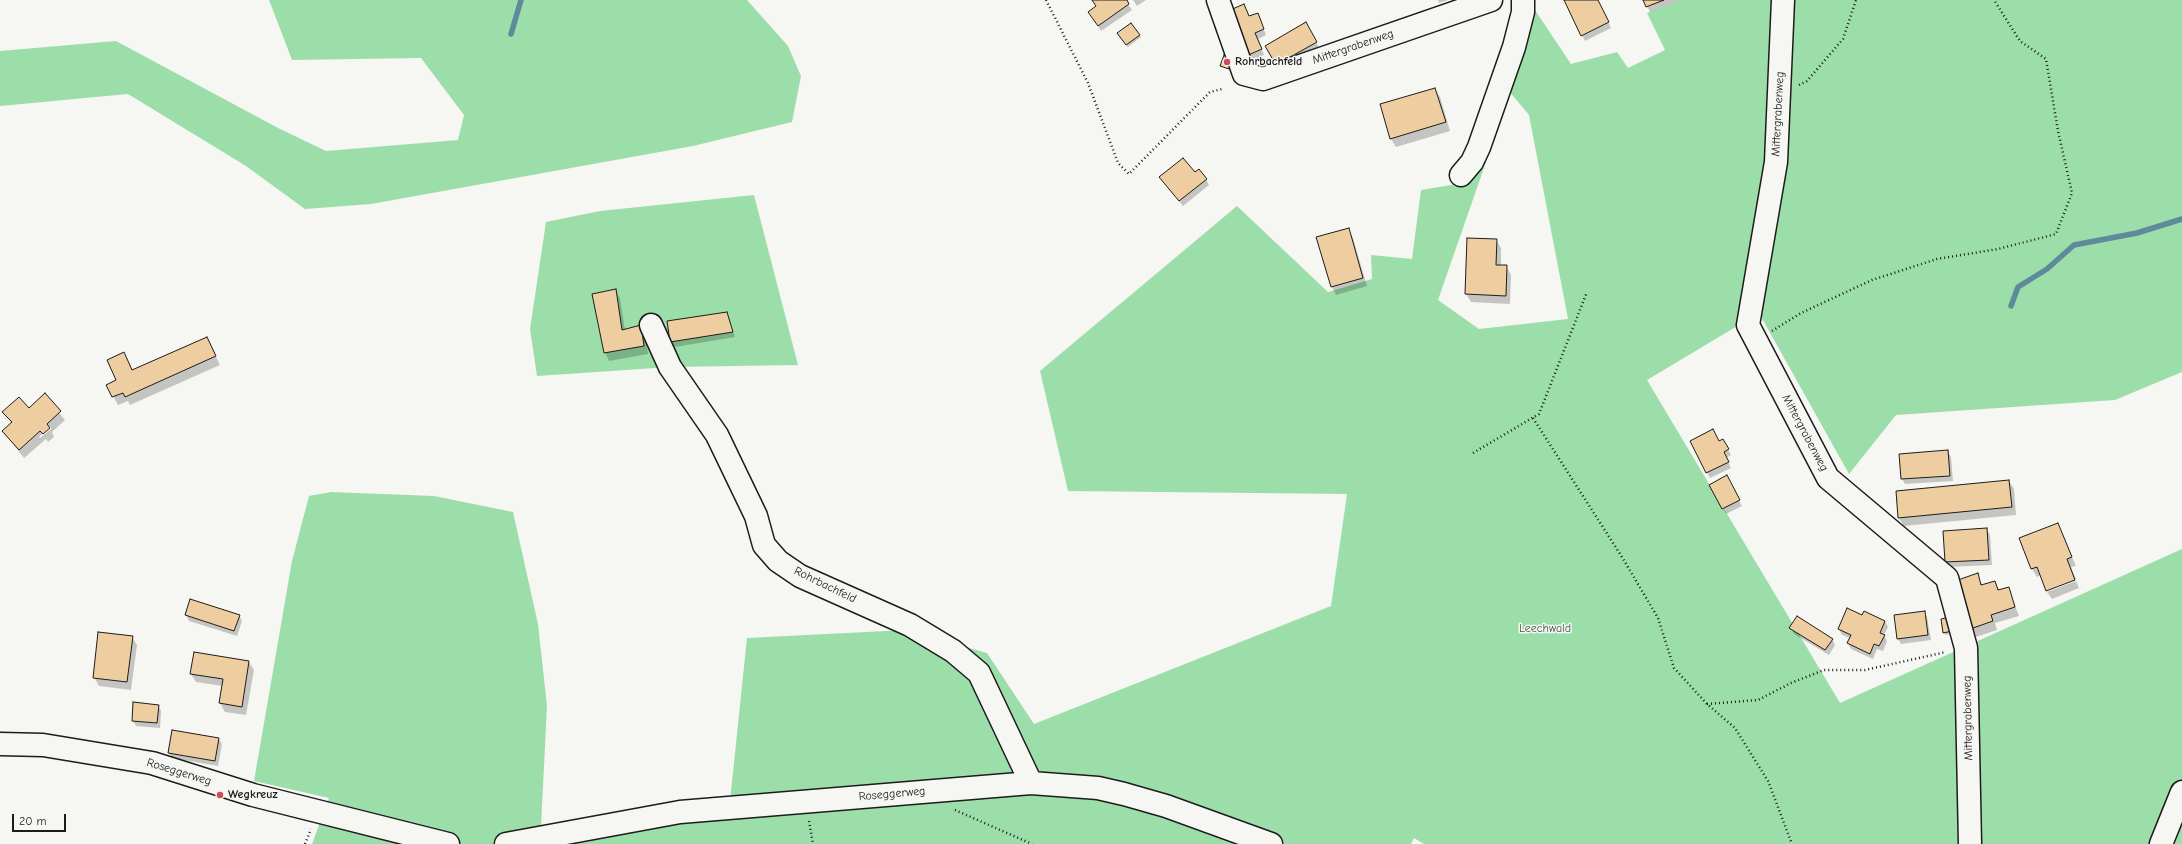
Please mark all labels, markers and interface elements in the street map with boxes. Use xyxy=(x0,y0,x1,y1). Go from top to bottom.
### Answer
street label: Mittergrabenweg xyxy=(1310,26,1396,68)
place label: Rohrbachfeld xyxy=(1235,55,1302,69)
marker: Rohrbachfeld xyxy=(1222,57,1232,67)
street label: Mittergrabenweg xyxy=(1769,71,1787,157)
street label: Mittergrabenweg xyxy=(1779,392,1831,474)
street label: Rohrbachfeld xyxy=(792,564,858,606)
park label: Leechwald xyxy=(1519,622,1571,636)
street label: Mittergrabenweg xyxy=(1960,675,1976,761)
street label: Roseggerweg xyxy=(145,755,213,789)
street label: Roseggerweg xyxy=(858,784,926,804)
place label: Wegkreuz xyxy=(228,788,278,802)
marker: Wegkreuz xyxy=(215,790,225,800)
scale bar xyxy=(14,806,68,832)
text: 20 m xyxy=(19,814,47,828)

